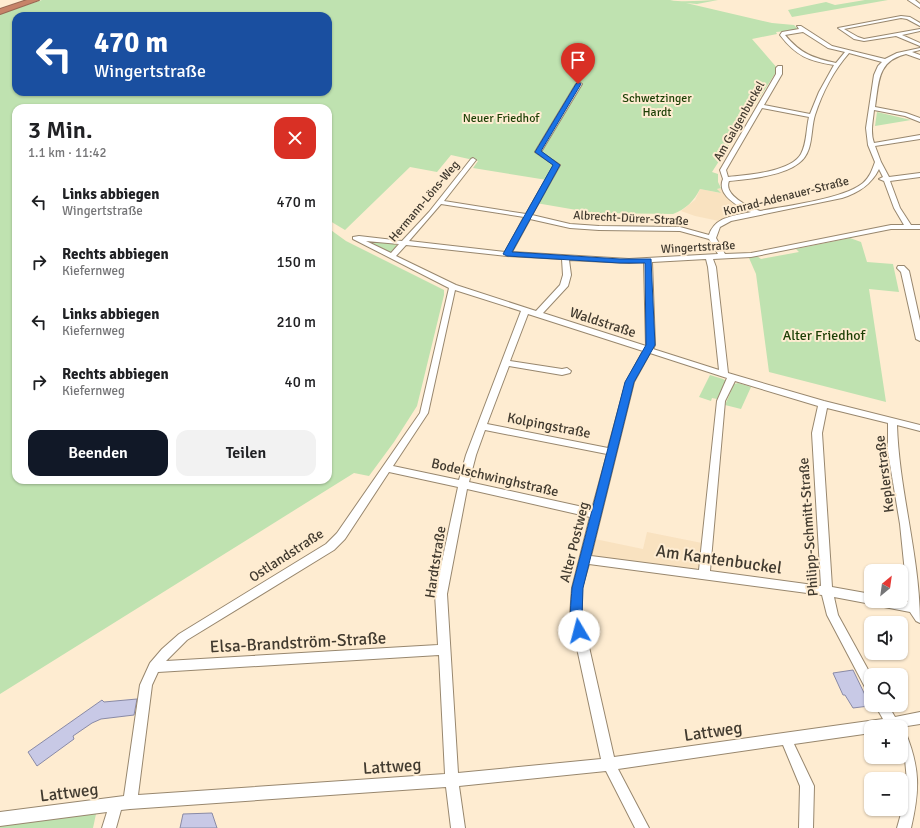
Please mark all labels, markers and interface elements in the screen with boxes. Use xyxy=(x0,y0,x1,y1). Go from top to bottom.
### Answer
text: 470 m xyxy=(94,26,168,60)
icon: left xyxy=(28,28,80,80)
pin xyxy=(561,43,595,84)
icon: arrive xyxy=(567,49,589,71)
text: Wingertstraße xyxy=(94,60,206,82)
street label: Am Galgenbuckel xyxy=(711,78,769,164)
park label: Schwetzinger Hardt xyxy=(622,91,692,120)
park label: Neuer Friedhof xyxy=(463,111,540,126)
text: 3 Min. xyxy=(28,115,93,145)
button: close xyxy=(274,117,316,159)
text: 1.1 km · 11:42 xyxy=(28,145,106,161)
street label: Hermann-Löns-Weg xyxy=(386,158,463,245)
street label: Konrad-Adenauer-Straße xyxy=(722,174,850,219)
text: Links abbiegen xyxy=(62,185,159,203)
icon: left xyxy=(28,191,50,213)
text: 470 m xyxy=(276,193,316,211)
text: Wingertstraße xyxy=(62,203,143,219)
street label: Albrecht-Dürer-Straße xyxy=(573,208,689,229)
street label: Wingertstraße xyxy=(660,238,736,257)
text: Rechts abbiegen xyxy=(62,245,169,263)
icon: right xyxy=(28,251,50,273)
text: 150 m xyxy=(276,253,316,271)
text: Kiefernweg xyxy=(62,263,125,279)
street label: Waldstraße xyxy=(567,304,638,341)
text: Links abbiegen xyxy=(62,305,159,323)
icon: left xyxy=(28,311,50,333)
text: 210 m xyxy=(276,313,316,331)
text: Kiefernweg xyxy=(62,323,125,339)
park label: Alter Friedhof xyxy=(783,327,867,344)
text: Rechts abbiegen xyxy=(62,365,169,383)
icon: right xyxy=(28,371,50,393)
text: 40 m xyxy=(285,373,316,391)
text: Kiefernweg xyxy=(62,383,125,399)
street label: Kolpingstraße xyxy=(506,409,592,442)
button: Beenden xyxy=(28,430,168,476)
button: Teilen xyxy=(176,430,316,476)
street label: Keplerstraße xyxy=(871,434,898,513)
street label: Bodelschwinghstraße xyxy=(430,455,560,500)
street label: Philipp-Schmitt-Straße xyxy=(795,457,822,597)
street label: Alter Postweg xyxy=(556,500,593,584)
street label: Ostlandstraße xyxy=(246,525,327,586)
street label: Hardtstraße xyxy=(421,525,450,599)
street label: Am Kantenbuckel xyxy=(654,540,783,579)
north arrow xyxy=(864,564,908,608)
map controls xyxy=(864,564,908,816)
position arrow xyxy=(558,610,600,652)
button: sound xyxy=(864,616,908,660)
street label: Elsa-Brandström-Straße xyxy=(209,627,387,658)
button: search xyxy=(864,668,908,712)
street label: Lattweg xyxy=(683,717,744,746)
button: + xyxy=(864,720,908,764)
street label: Lattweg xyxy=(362,754,422,779)
button: − xyxy=(864,772,908,816)
street label: Lattweg xyxy=(39,778,99,806)

